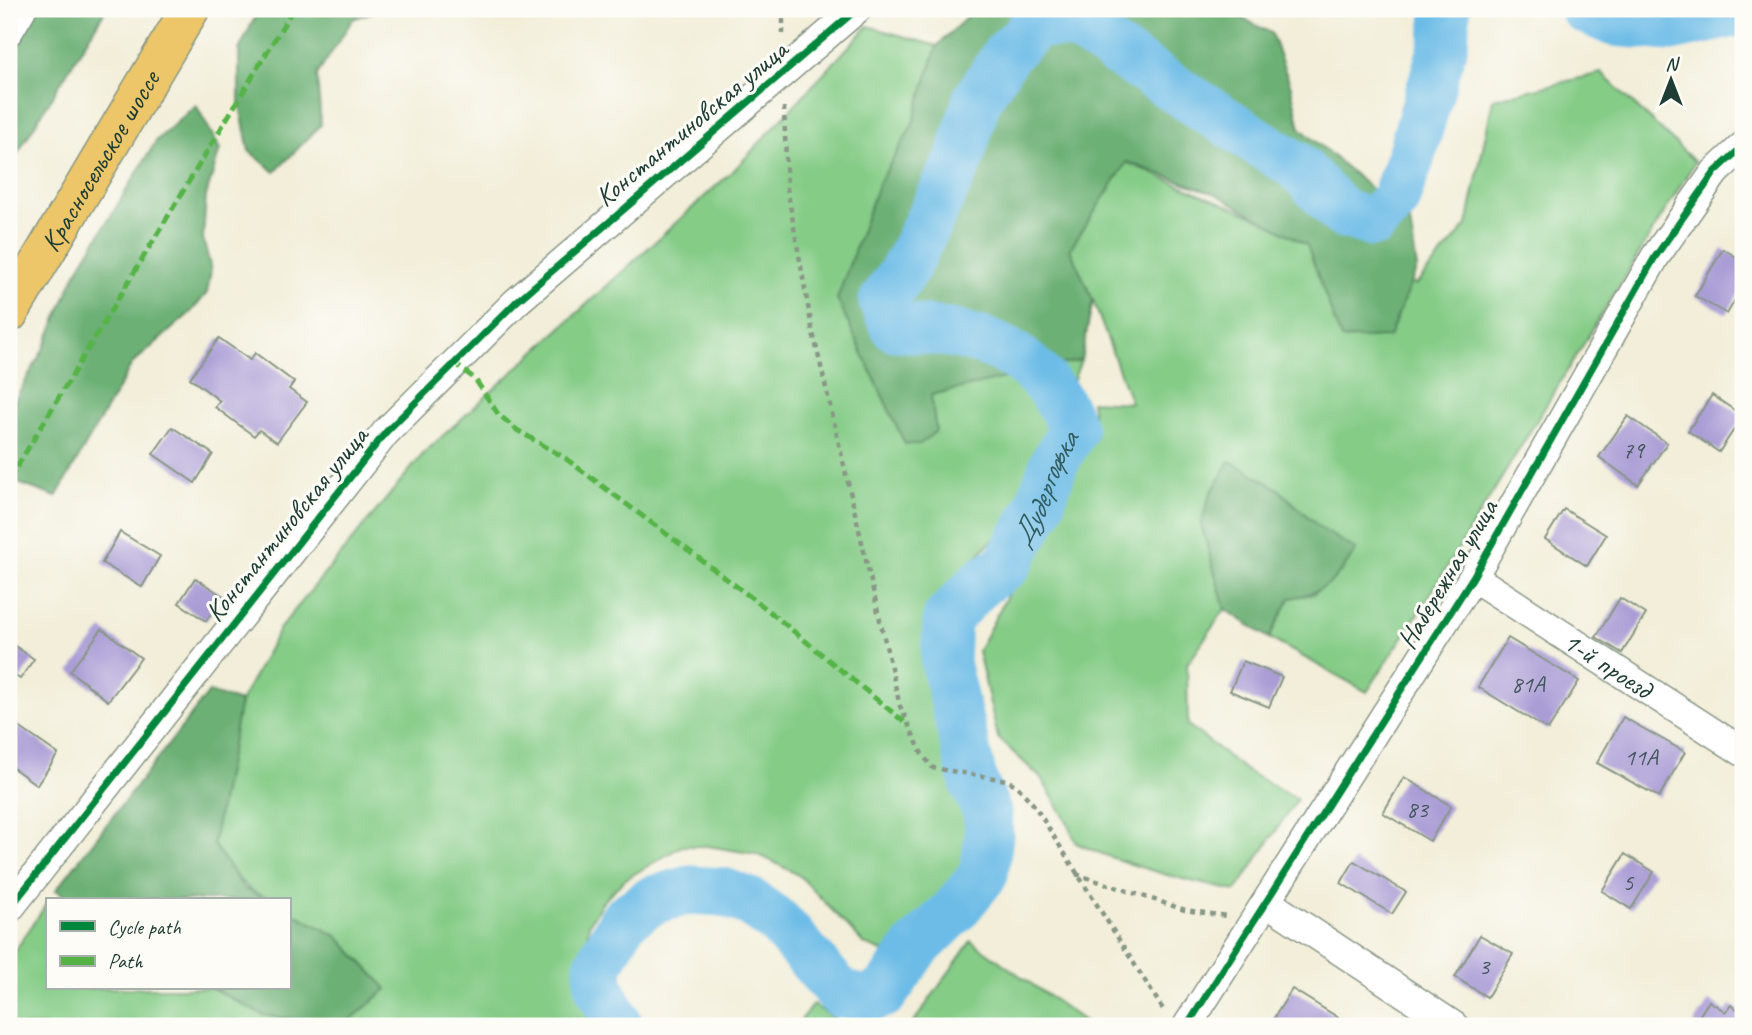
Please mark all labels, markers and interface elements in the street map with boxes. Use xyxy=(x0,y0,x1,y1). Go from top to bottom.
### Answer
street label: Константиновская улица xyxy=(588,31,796,214)
north arrow xyxy=(1636,46,1706,116)
text: N xyxy=(1665,52,1680,76)
street label: Красносельское шоссе xyxy=(32,63,168,258)
street label: Константиновская улица xyxy=(197,418,377,629)
water label: Дудергофка xyxy=(1002,422,1089,554)
house number: 79 xyxy=(1622,435,1646,465)
street label: Набережная улица xyxy=(1389,491,1506,655)
street label: 1-й проезд xyxy=(1557,623,1662,708)
house number: 81А xyxy=(1511,669,1546,699)
house number: 11А xyxy=(1624,742,1659,772)
house number: 83 xyxy=(1406,794,1430,824)
house number: 5 xyxy=(1623,867,1635,897)
legend xyxy=(46,898,290,990)
text: Cycle path xyxy=(108,914,181,940)
text: Path xyxy=(108,948,144,974)
house number: 3 xyxy=(1479,951,1492,981)

